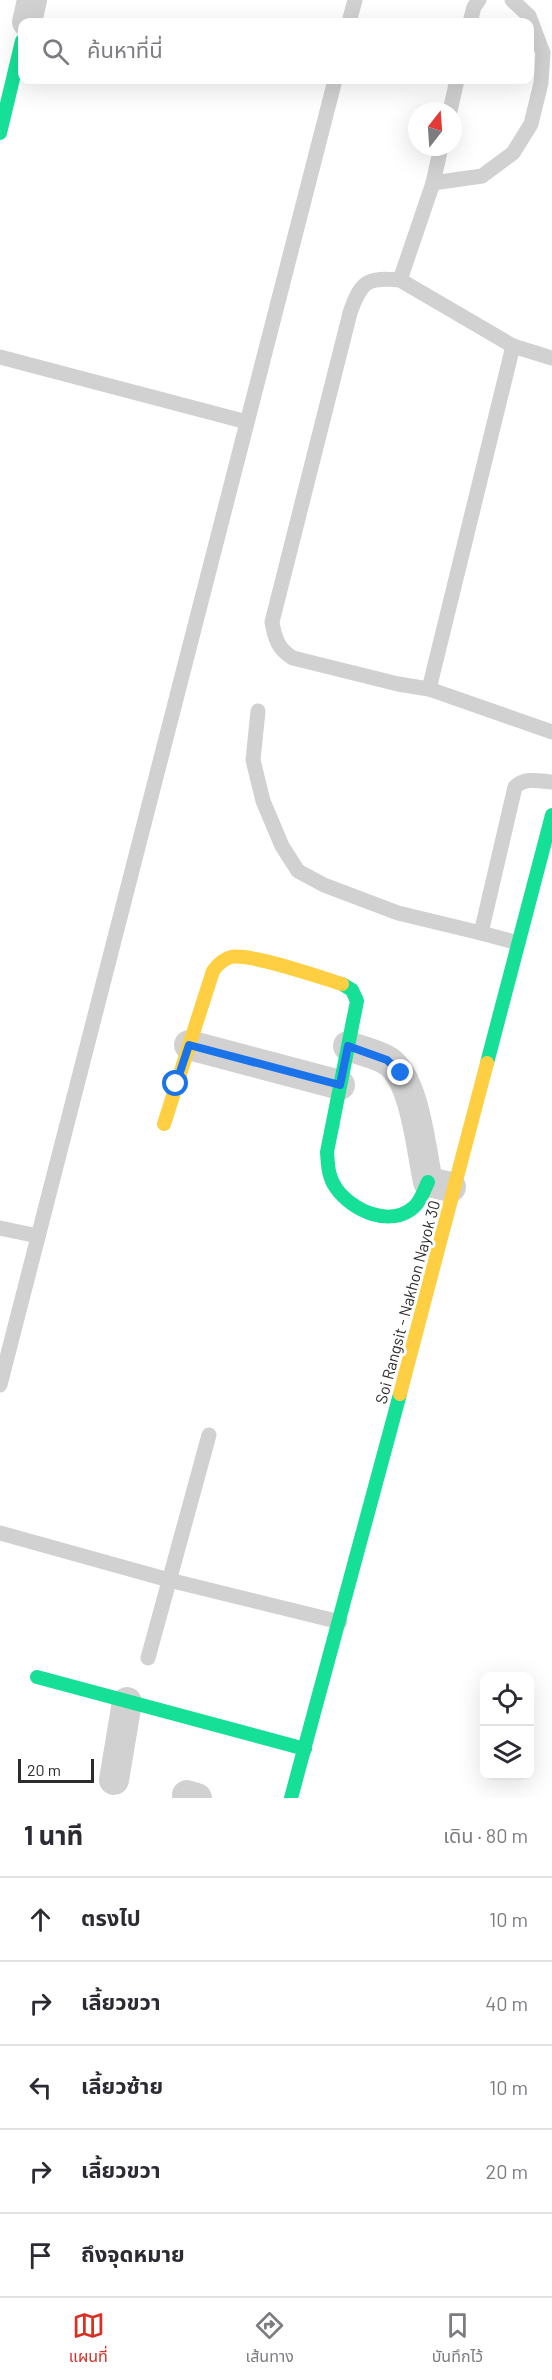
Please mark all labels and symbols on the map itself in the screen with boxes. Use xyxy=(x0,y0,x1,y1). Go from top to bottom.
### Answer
north arrow xyxy=(408,102,462,156)
route end xyxy=(387,1059,413,1085)
route start xyxy=(162,1070,188,1096)
street label: Soi Rangsit - Nakhon Nayok 30 xyxy=(371,1198,443,1406)
scale bar xyxy=(18,1756,94,1784)

